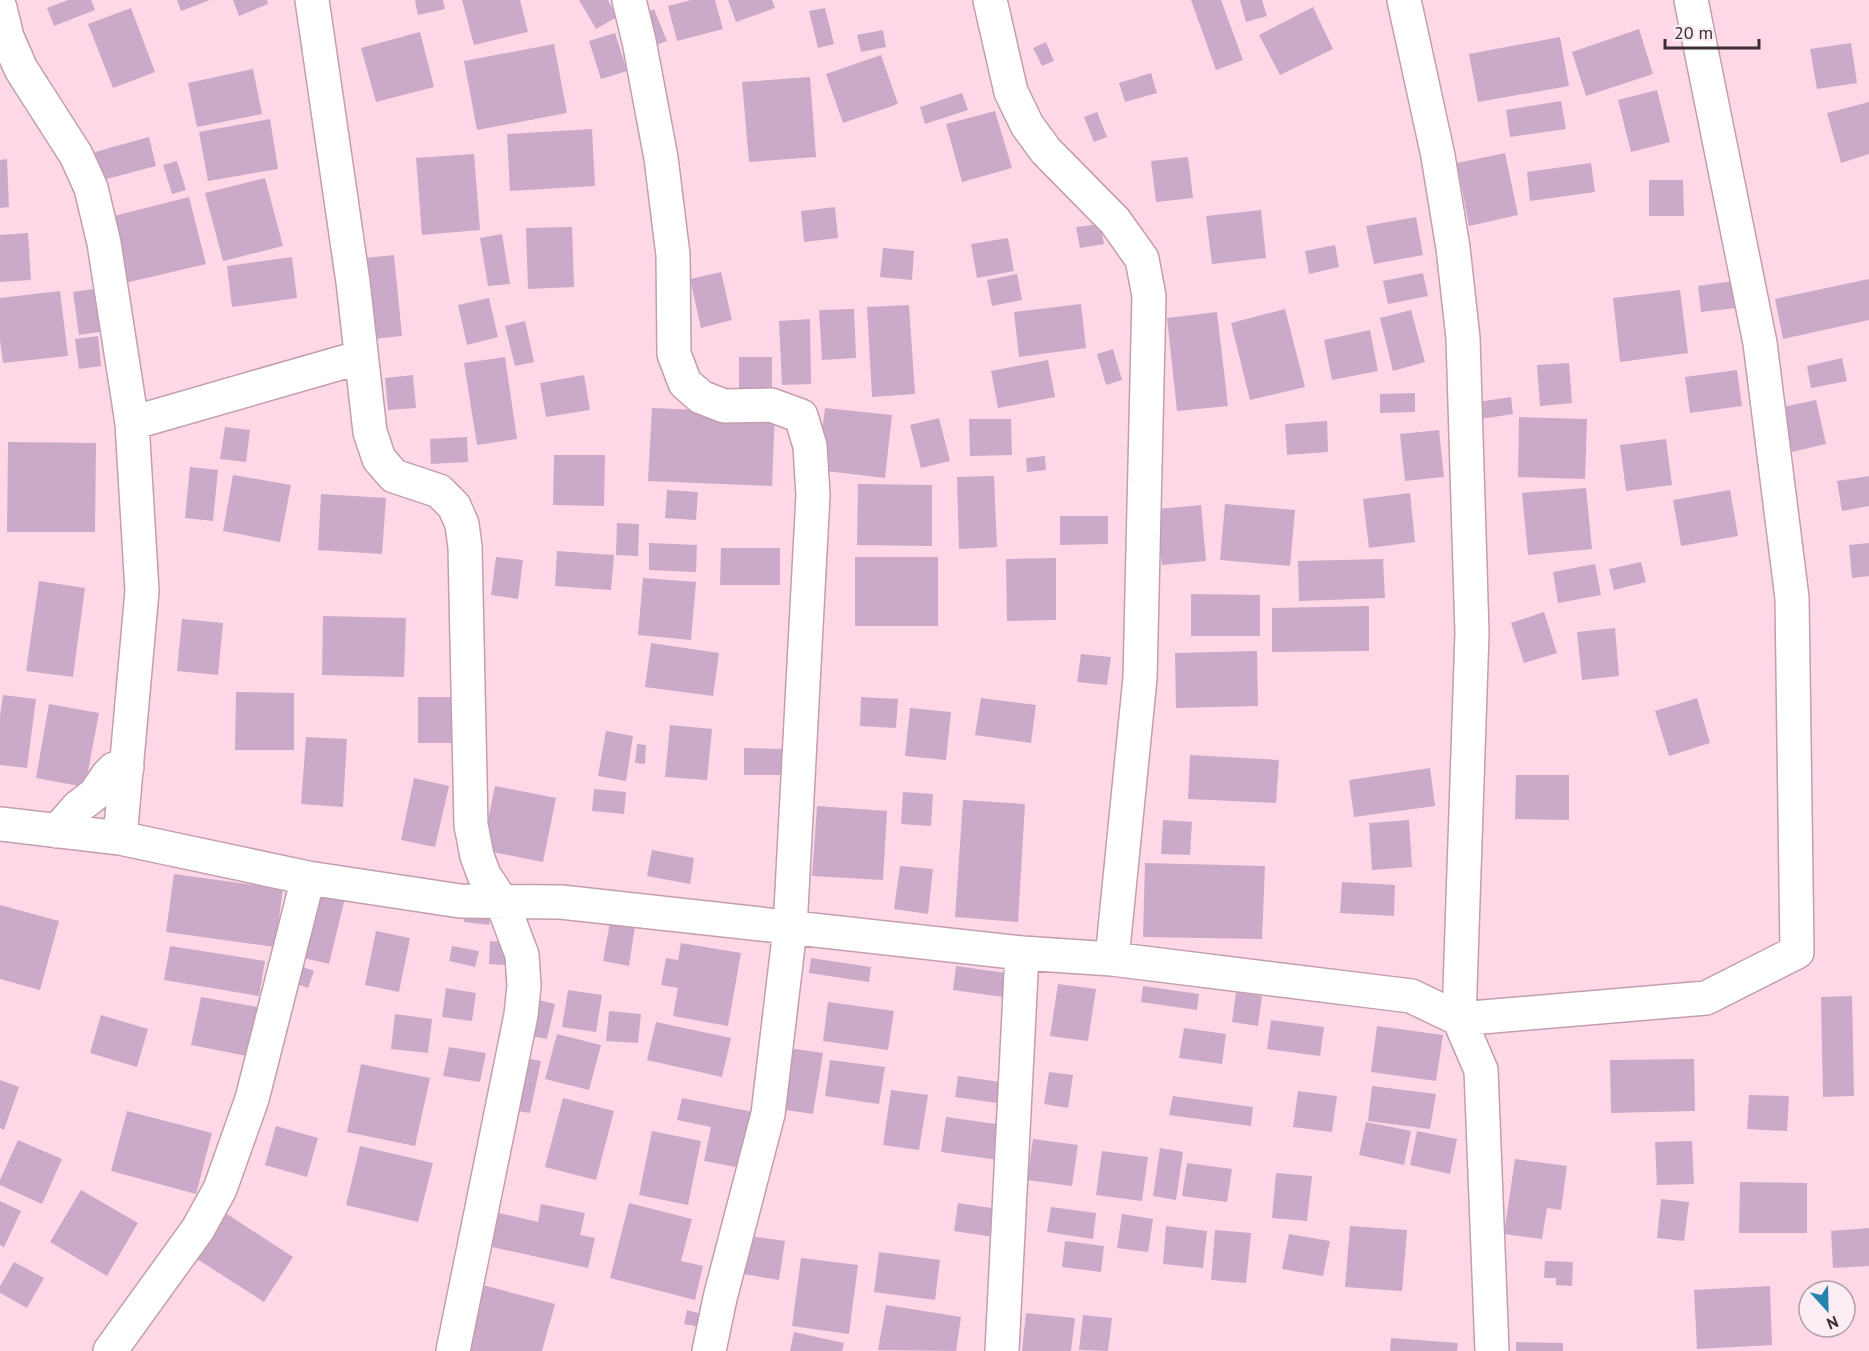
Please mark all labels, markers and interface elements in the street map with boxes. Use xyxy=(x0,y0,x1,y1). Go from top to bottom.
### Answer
scale bar xyxy=(1665,12,1760,50)
text: 20 m xyxy=(1674,21,1713,44)
north arrow xyxy=(1797,1279,1857,1339)
text: N xyxy=(1824,1312,1841,1334)

